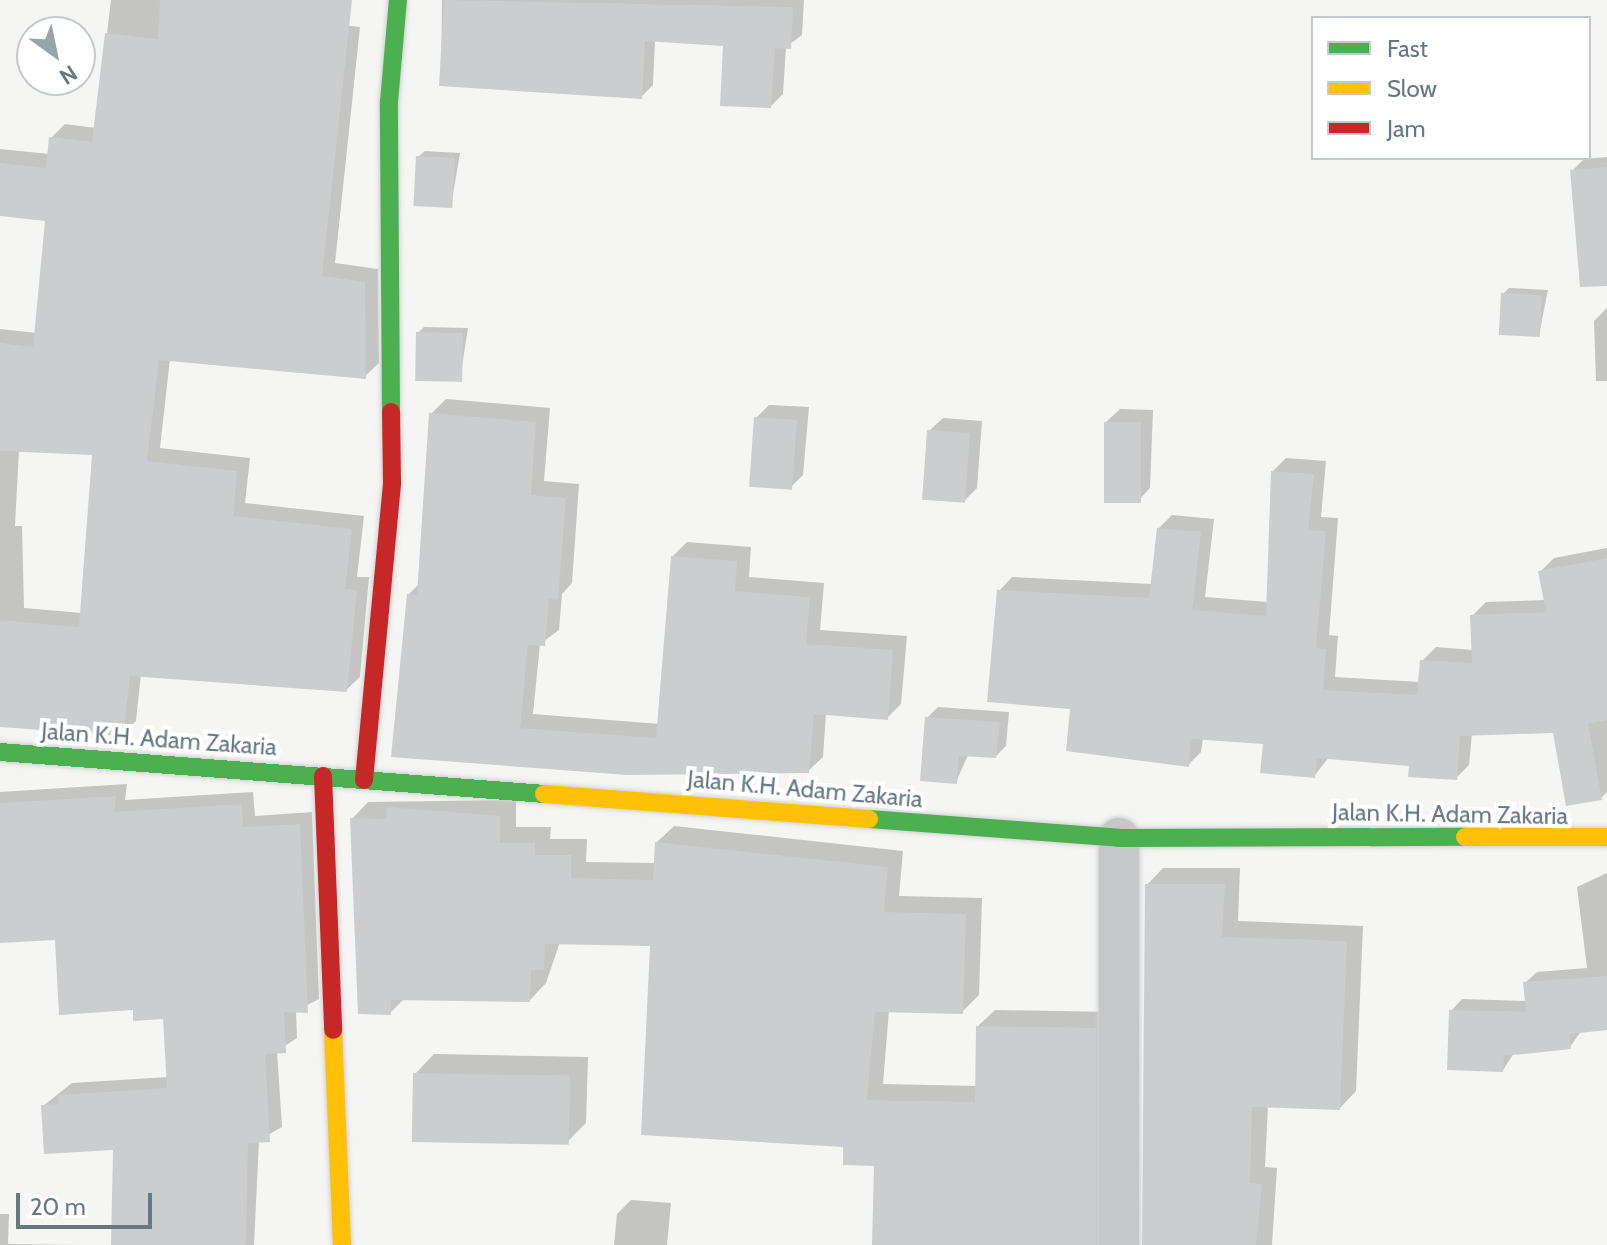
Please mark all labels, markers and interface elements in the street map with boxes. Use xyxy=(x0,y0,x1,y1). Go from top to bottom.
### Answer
north arrow xyxy=(16,16,96,96)
legend xyxy=(1311,16,1591,160)
text: Fast xyxy=(1387,34,1428,63)
text: N xyxy=(54,59,82,90)
text: Slow xyxy=(1387,74,1437,103)
text: Jam xyxy=(1387,114,1425,143)
street label: Jalan K.H. Adam Zakaria xyxy=(40,716,278,762)
street label: Jalan K.H. Adam Zakaria xyxy=(686,764,924,814)
street label: Jalan K.H. Adam Zakaria xyxy=(1332,798,1568,830)
scale bar xyxy=(20,1177,156,1227)
text: 20 m xyxy=(30,1192,86,1221)

